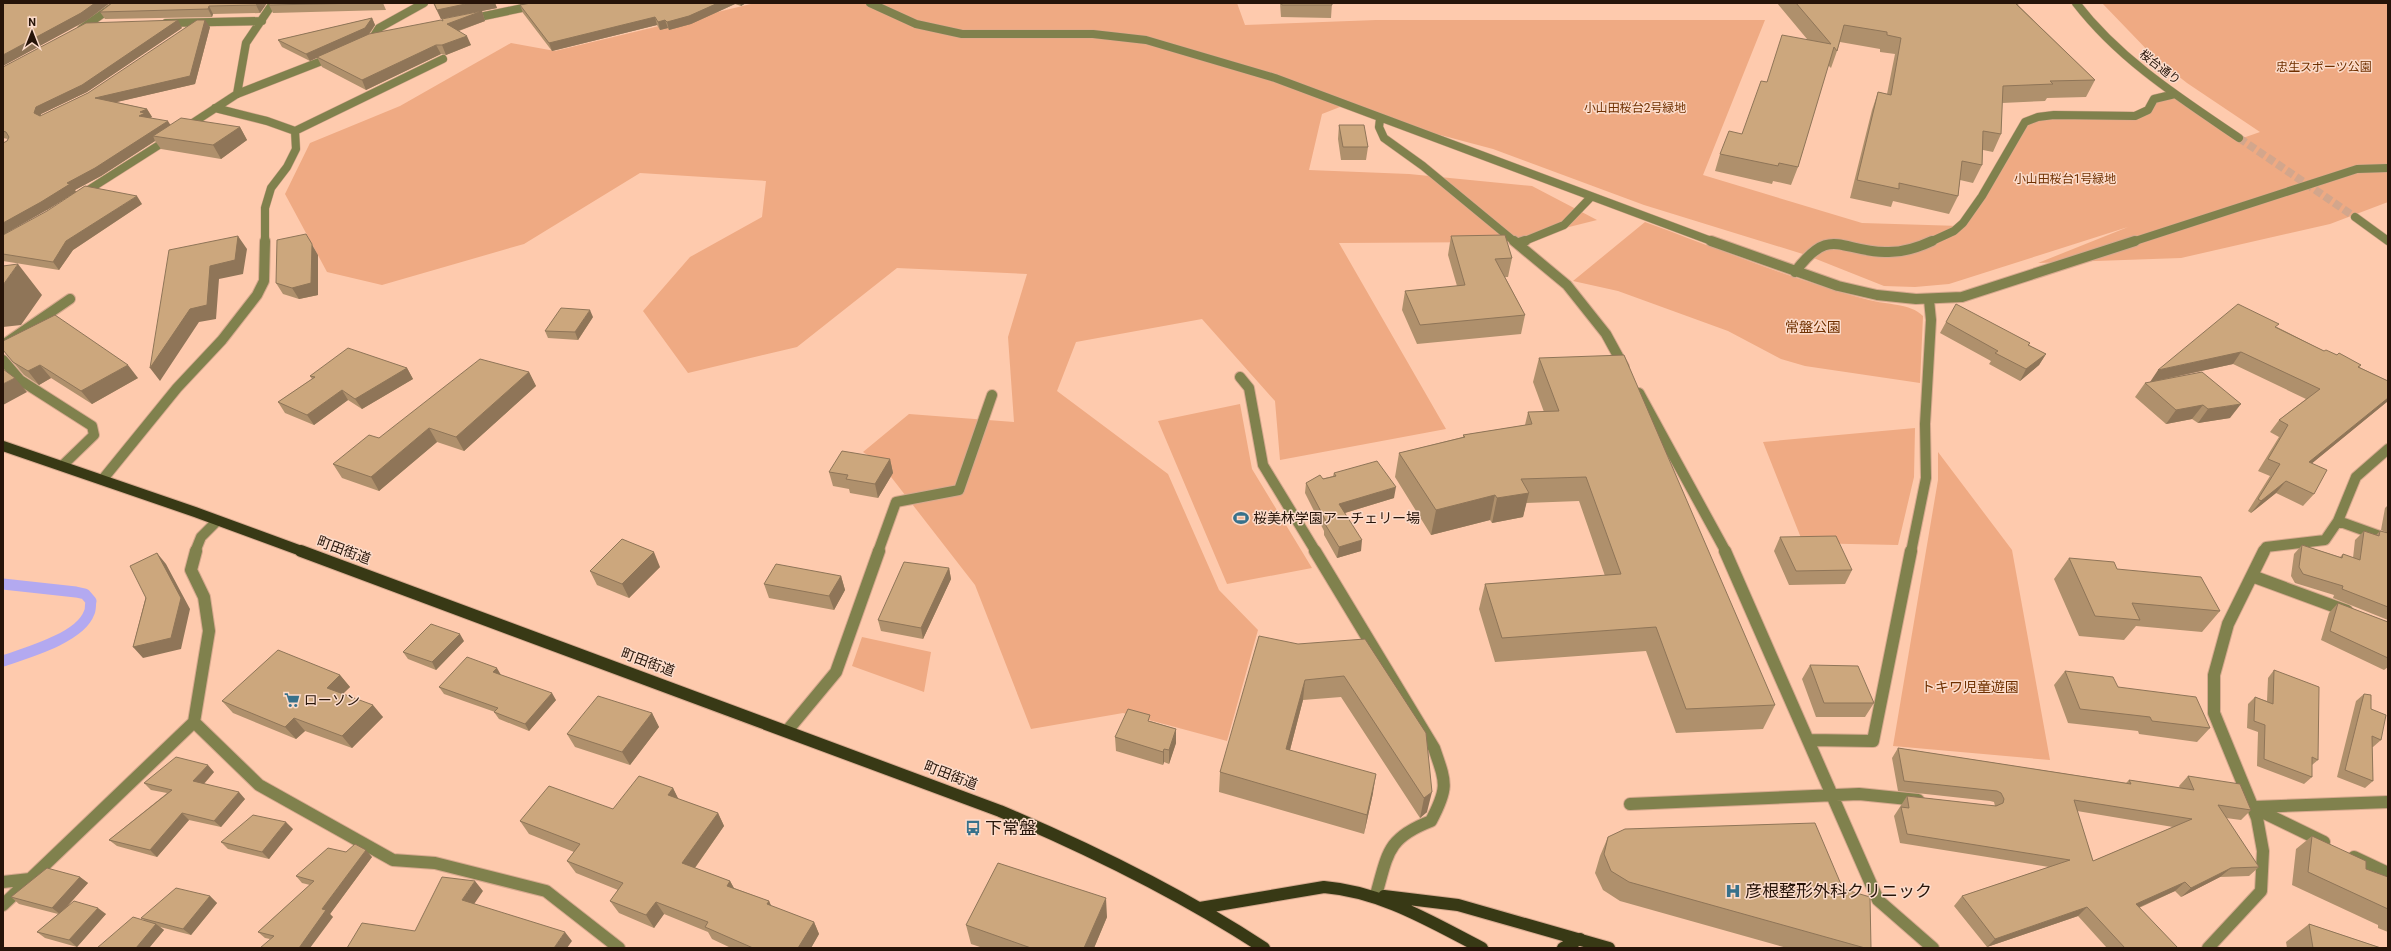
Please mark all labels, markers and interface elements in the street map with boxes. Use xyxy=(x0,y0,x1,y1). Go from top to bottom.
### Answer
north arrow xyxy=(12,12,52,52)
text: N xyxy=(28,16,36,29)
street label: 桜台通り xyxy=(2137,47,2183,87)
park label: 忠生スポーツ公園 xyxy=(2276,60,2372,74)
park label: 小山田桜台2号緑地 xyxy=(1584,101,1686,115)
park label: 小山田桜台1号緑地 xyxy=(2014,172,2116,186)
park label: 常盤公園 xyxy=(1785,319,1841,335)
sports icon: 桜美林学園アーチェリー場 xyxy=(1232,509,1250,527)
place label: 桜美林学園アーチェリー場 xyxy=(1253,510,1420,526)
street label: 町田街道 xyxy=(315,533,373,567)
street label: 町田街道 xyxy=(619,645,677,679)
park label: トキワ児童遊園 xyxy=(1921,679,2019,695)
supermarket icon: ローソン xyxy=(283,691,301,709)
place label: ローソン xyxy=(304,692,360,708)
street label: 町田街道 xyxy=(922,757,980,793)
place label: 下常盤 xyxy=(985,818,1036,838)
bus stop icon: 下常盤 xyxy=(964,819,982,837)
place label: 彦根整形外科クリニック xyxy=(1745,881,1932,901)
hospital icon: 彦根整形外科クリニック xyxy=(1724,882,1742,900)

